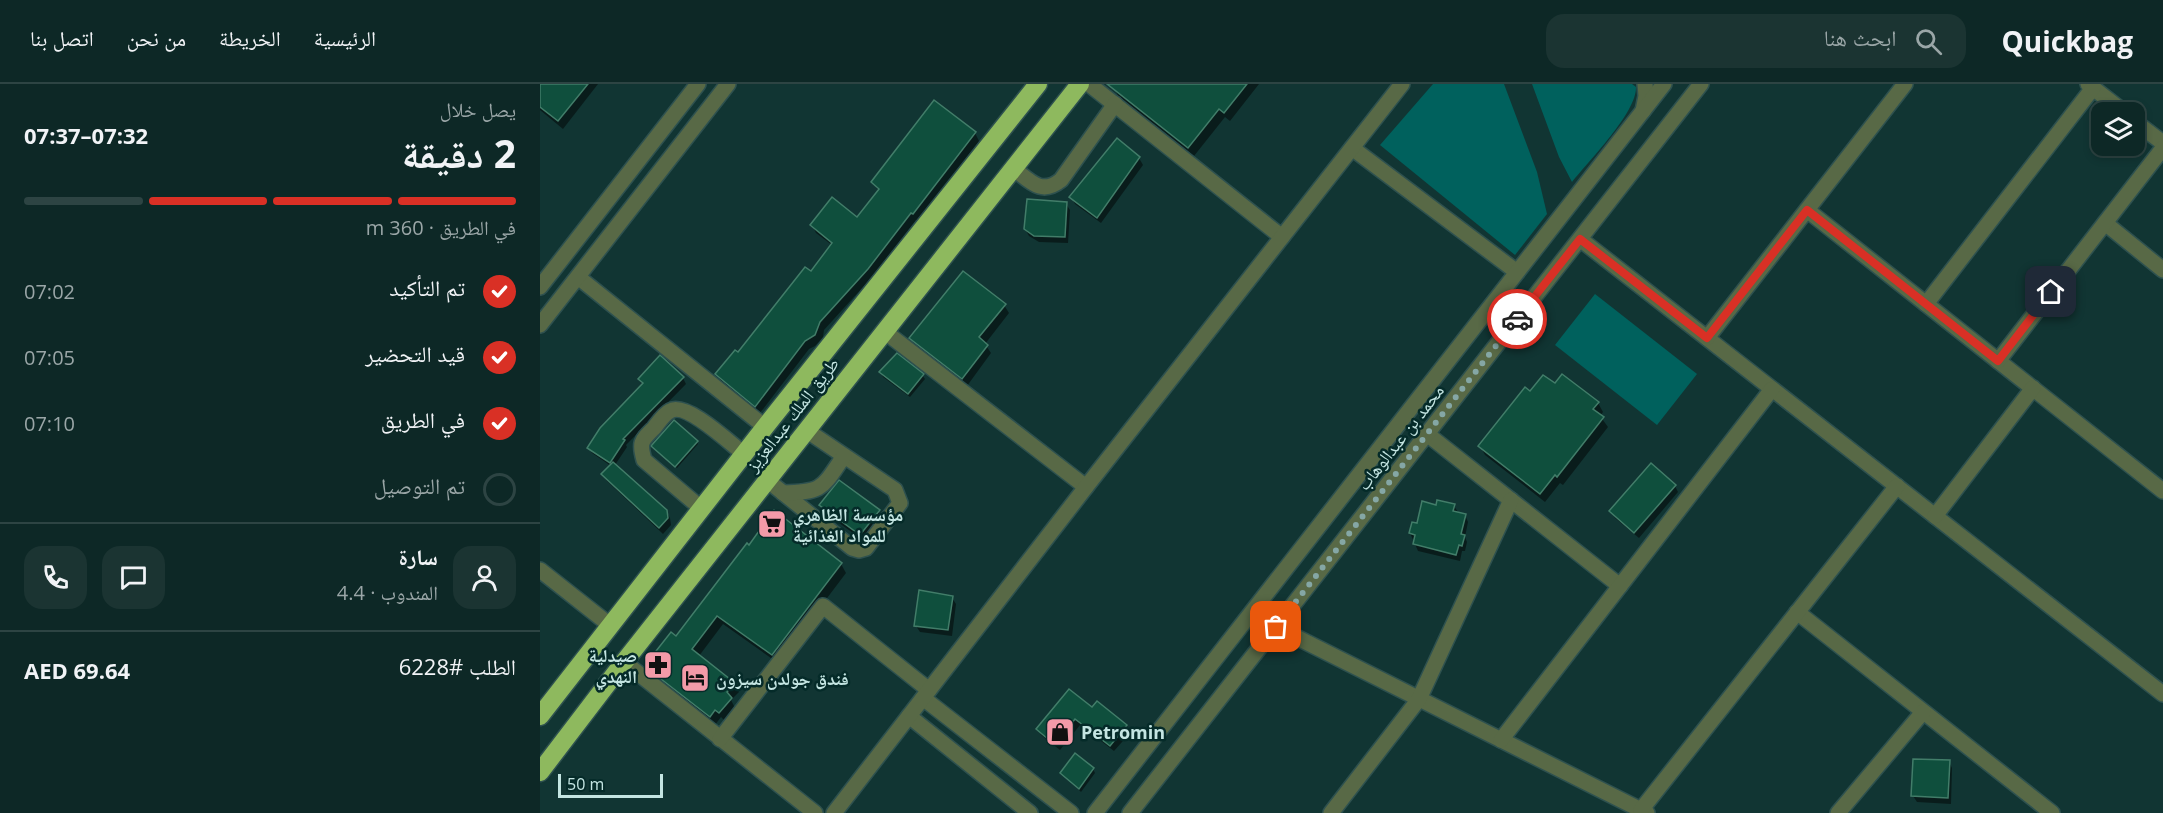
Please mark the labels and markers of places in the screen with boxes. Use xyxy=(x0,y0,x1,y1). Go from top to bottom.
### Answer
pin xyxy=(2025,266,2076,317)
place label: مؤسسة الظاهري للمواد الغذائية xyxy=(793,502,903,547)
supermarket icon: مؤسسة الظاهري للمواد الغذائية xyxy=(756,508,788,540)
pin xyxy=(1250,601,1301,652)
place label: صيدلية النهدي xyxy=(589,643,637,691)
pharmacy icon: صيدلية النهدي xyxy=(642,649,674,681)
hotel icon: فندق جولدن سيزون xyxy=(679,662,711,694)
place label: فندق جولدن سيزون xyxy=(716,666,849,690)
shop icon: Petromin xyxy=(1044,716,1076,748)
place label: Petromin xyxy=(1081,720,1165,744)

